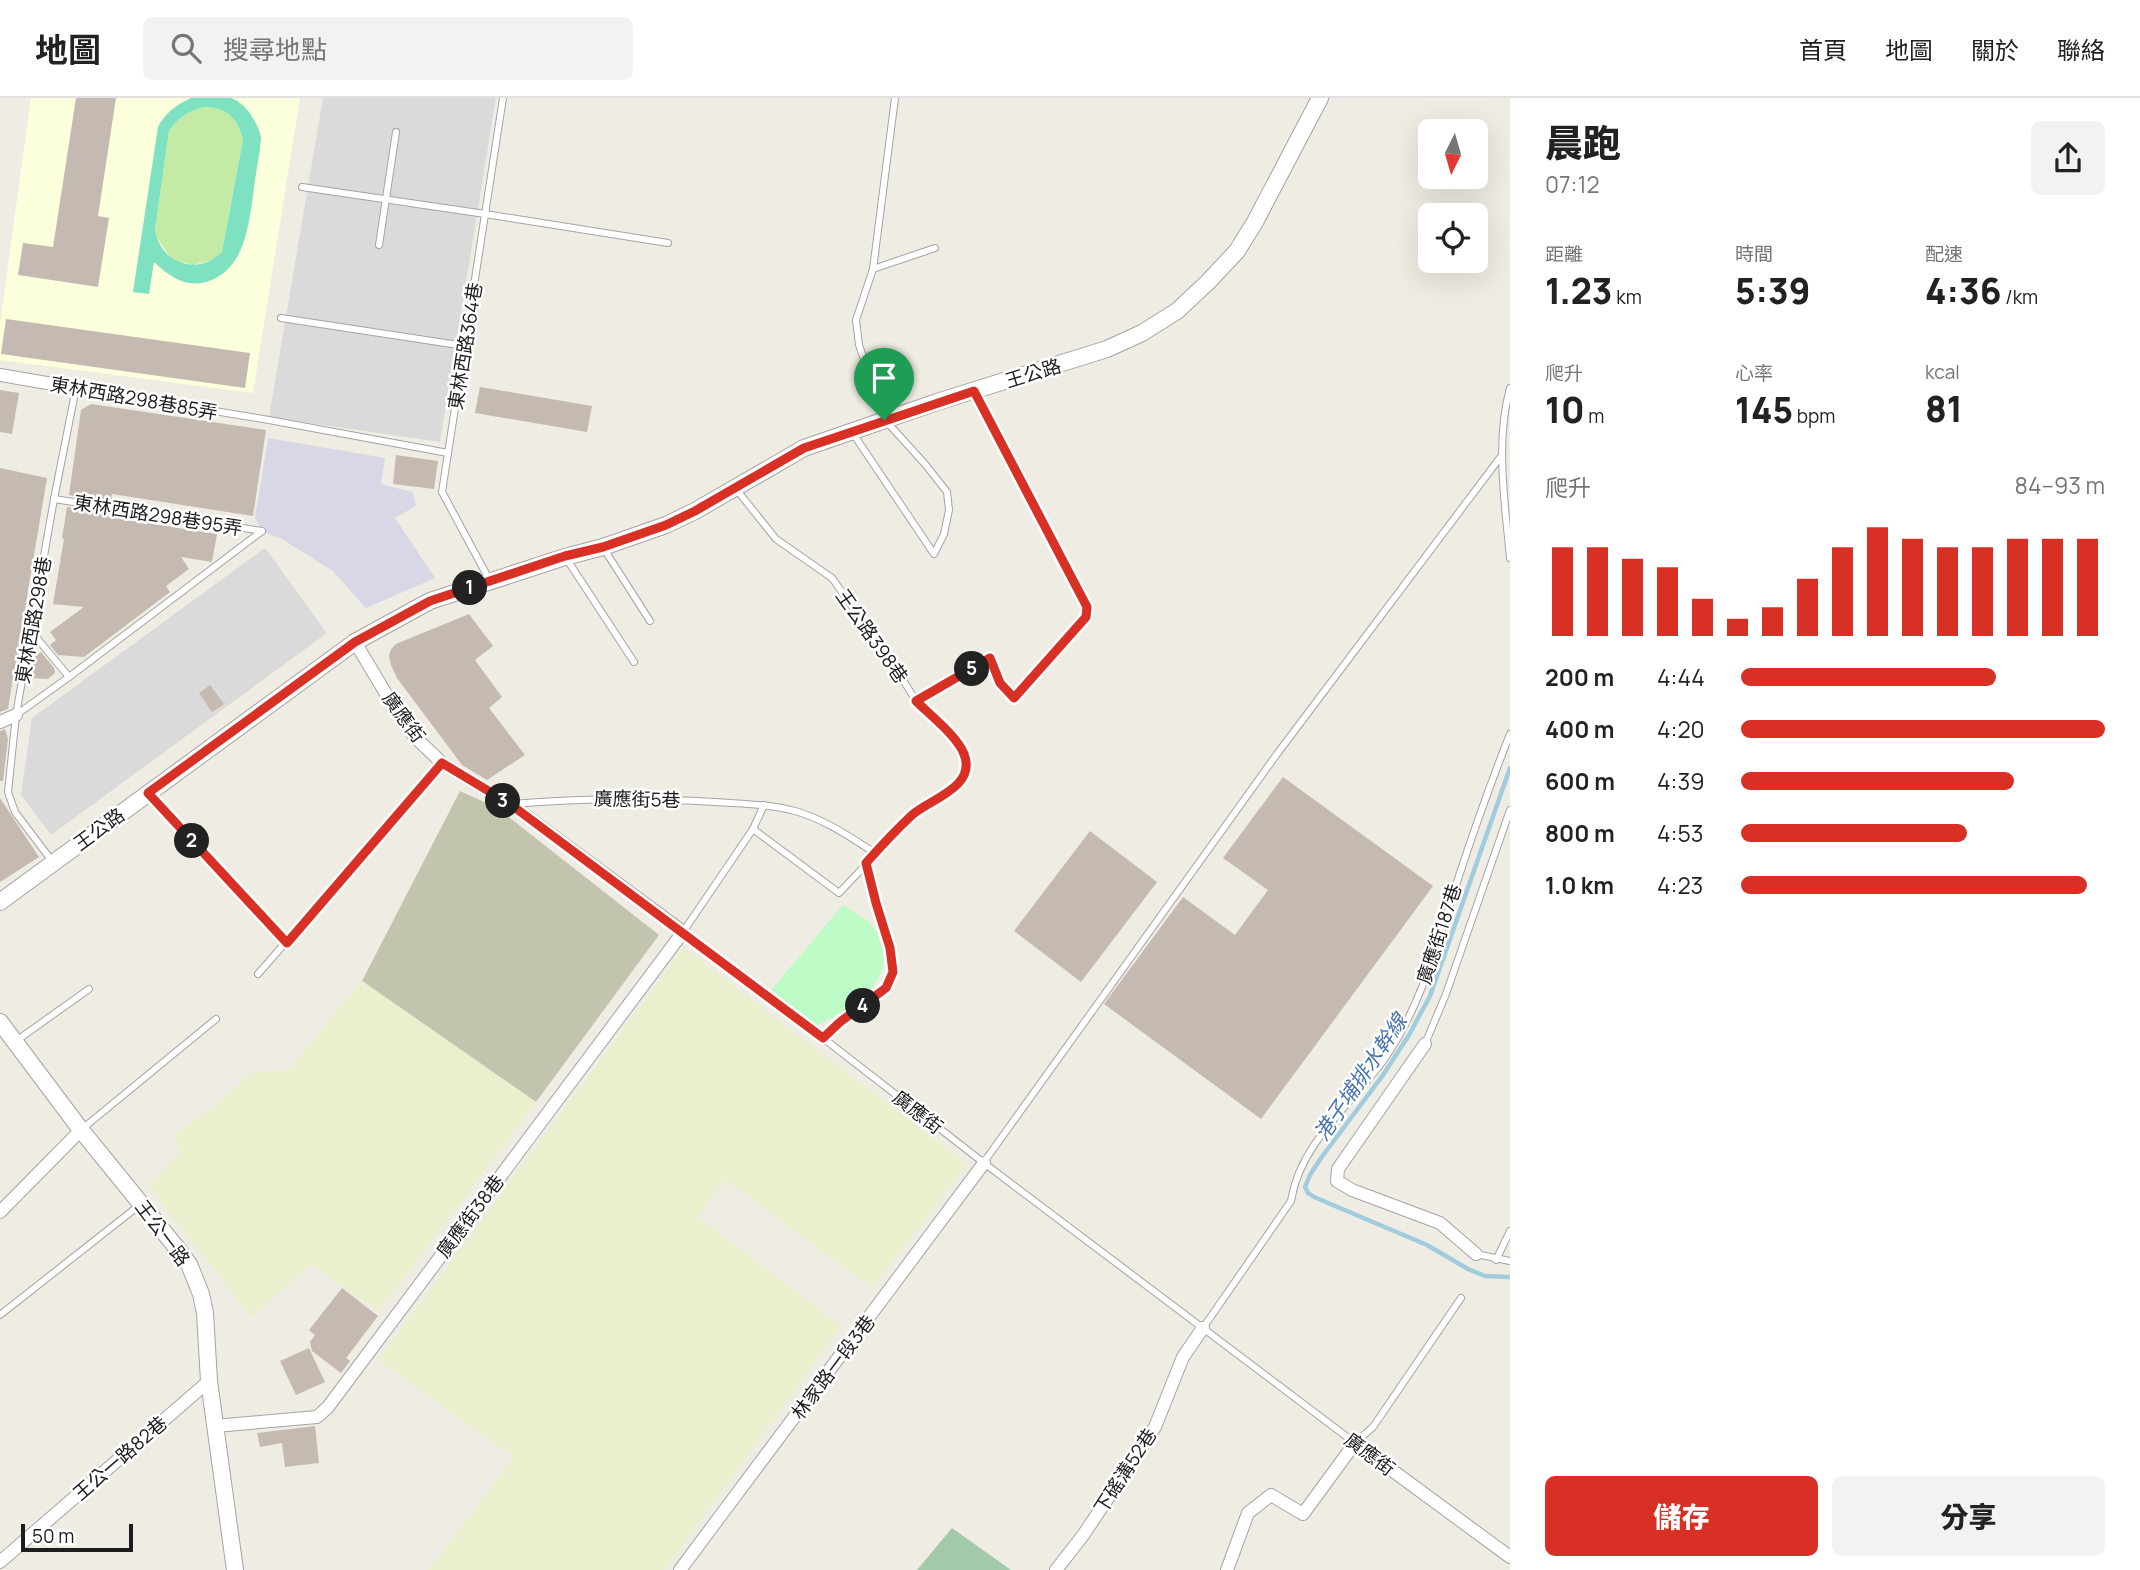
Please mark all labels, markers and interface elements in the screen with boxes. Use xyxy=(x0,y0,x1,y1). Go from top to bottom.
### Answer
search box xyxy=(143,17,633,80)
text: 地圖 xyxy=(35,27,101,72)
icon: search xyxy=(167,29,205,67)
text: 搜尋地點 xyxy=(223,31,327,67)
text: 首頁 xyxy=(1799,33,1847,66)
text: 地圖 xyxy=(1885,33,1933,66)
text: 關於 xyxy=(1971,33,2019,66)
text: 聯絡 xyxy=(2057,33,2105,66)
text: 晨跑 xyxy=(1545,116,1621,168)
north arrow xyxy=(1418,119,1488,189)
map controls xyxy=(1418,119,1488,273)
button: share xyxy=(2031,121,2105,195)
text: 07:12 xyxy=(1545,168,1600,200)
button: locate xyxy=(1418,203,1488,273)
text: 距離 xyxy=(1545,241,1583,267)
text: 時間 xyxy=(1735,241,1773,267)
text: 配速 xyxy=(1925,241,1963,267)
text: 1.23 xyxy=(1545,267,1613,315)
text: 5:39 xyxy=(1735,267,1811,315)
text: 4:36 xyxy=(1925,267,2001,315)
street label: 東林西路364巷 xyxy=(442,281,488,411)
text: km xyxy=(1613,284,1642,310)
text: /km xyxy=(2001,284,2038,310)
pin xyxy=(854,348,914,420)
street label: 王公路 xyxy=(1002,352,1064,394)
icon: arrive xyxy=(865,359,903,397)
text: kcal xyxy=(1925,359,1960,385)
text: 爬升 xyxy=(1545,360,1583,386)
text: 心率 xyxy=(1735,360,1773,386)
street label: 東林西路298巷85弄 xyxy=(48,370,220,426)
text: 81 xyxy=(1925,385,1963,433)
text: 10 xyxy=(1545,386,1584,434)
text: 145 xyxy=(1735,386,1793,434)
text: m xyxy=(1584,403,1604,429)
text: bpm xyxy=(1793,403,1835,429)
text: 84–93 m xyxy=(2015,469,2105,501)
text: 爬升 xyxy=(1545,471,1591,503)
street label: 東林西路298巷95弄 xyxy=(72,489,244,541)
street label: 東林西路298巷 xyxy=(9,554,57,686)
pin: 1 xyxy=(452,570,488,606)
text: 1 xyxy=(465,574,474,600)
street label: 王公路398巷 xyxy=(830,584,914,688)
pin: 5 xyxy=(954,652,990,686)
text: 5 xyxy=(966,655,977,681)
text: 200 m xyxy=(1545,661,1614,693)
text: 4:44 xyxy=(1657,661,1705,693)
street label: 廣應街 xyxy=(377,686,431,748)
text: 400 m xyxy=(1545,713,1615,745)
text: 4:20 xyxy=(1657,713,1705,745)
text: 600 m xyxy=(1545,765,1615,797)
text: 4:39 xyxy=(1657,765,1704,797)
pin: 3 xyxy=(486,784,520,818)
street label: 廣應街5巷 xyxy=(593,785,681,813)
text: 3 xyxy=(497,787,508,813)
street label: 王公路 xyxy=(68,802,130,856)
text: 800 m xyxy=(1545,817,1615,849)
text: 4:53 xyxy=(1657,817,1703,849)
pin: 2 xyxy=(174,824,210,858)
text: 2 xyxy=(186,827,197,853)
text: 1.0 km xyxy=(1545,869,1614,901)
text: 4:23 xyxy=(1657,869,1703,901)
street label: 廣應街187巷 xyxy=(1411,881,1467,987)
pin: 4 xyxy=(846,988,880,1024)
text: 4 xyxy=(857,992,868,1018)
water label: 港子埔排水幹線 xyxy=(1307,1007,1414,1146)
street label: 廣應街 xyxy=(888,1084,948,1140)
street label: 廣應街38巷 xyxy=(430,1169,510,1263)
street label: 王公一路 xyxy=(130,1195,196,1271)
street label: 林家路一段3巷 xyxy=(785,1309,881,1425)
street label: 王公一路82巷 xyxy=(67,1410,173,1506)
street label: 下磘溝52巷 xyxy=(1088,1423,1162,1519)
street label: 廣應街 xyxy=(1339,1426,1401,1482)
button: 儲存 xyxy=(1545,1476,1818,1556)
button: 分享 xyxy=(1832,1476,2105,1556)
scale bar xyxy=(21,1521,133,1553)
text: 50 m xyxy=(32,1523,74,1549)

